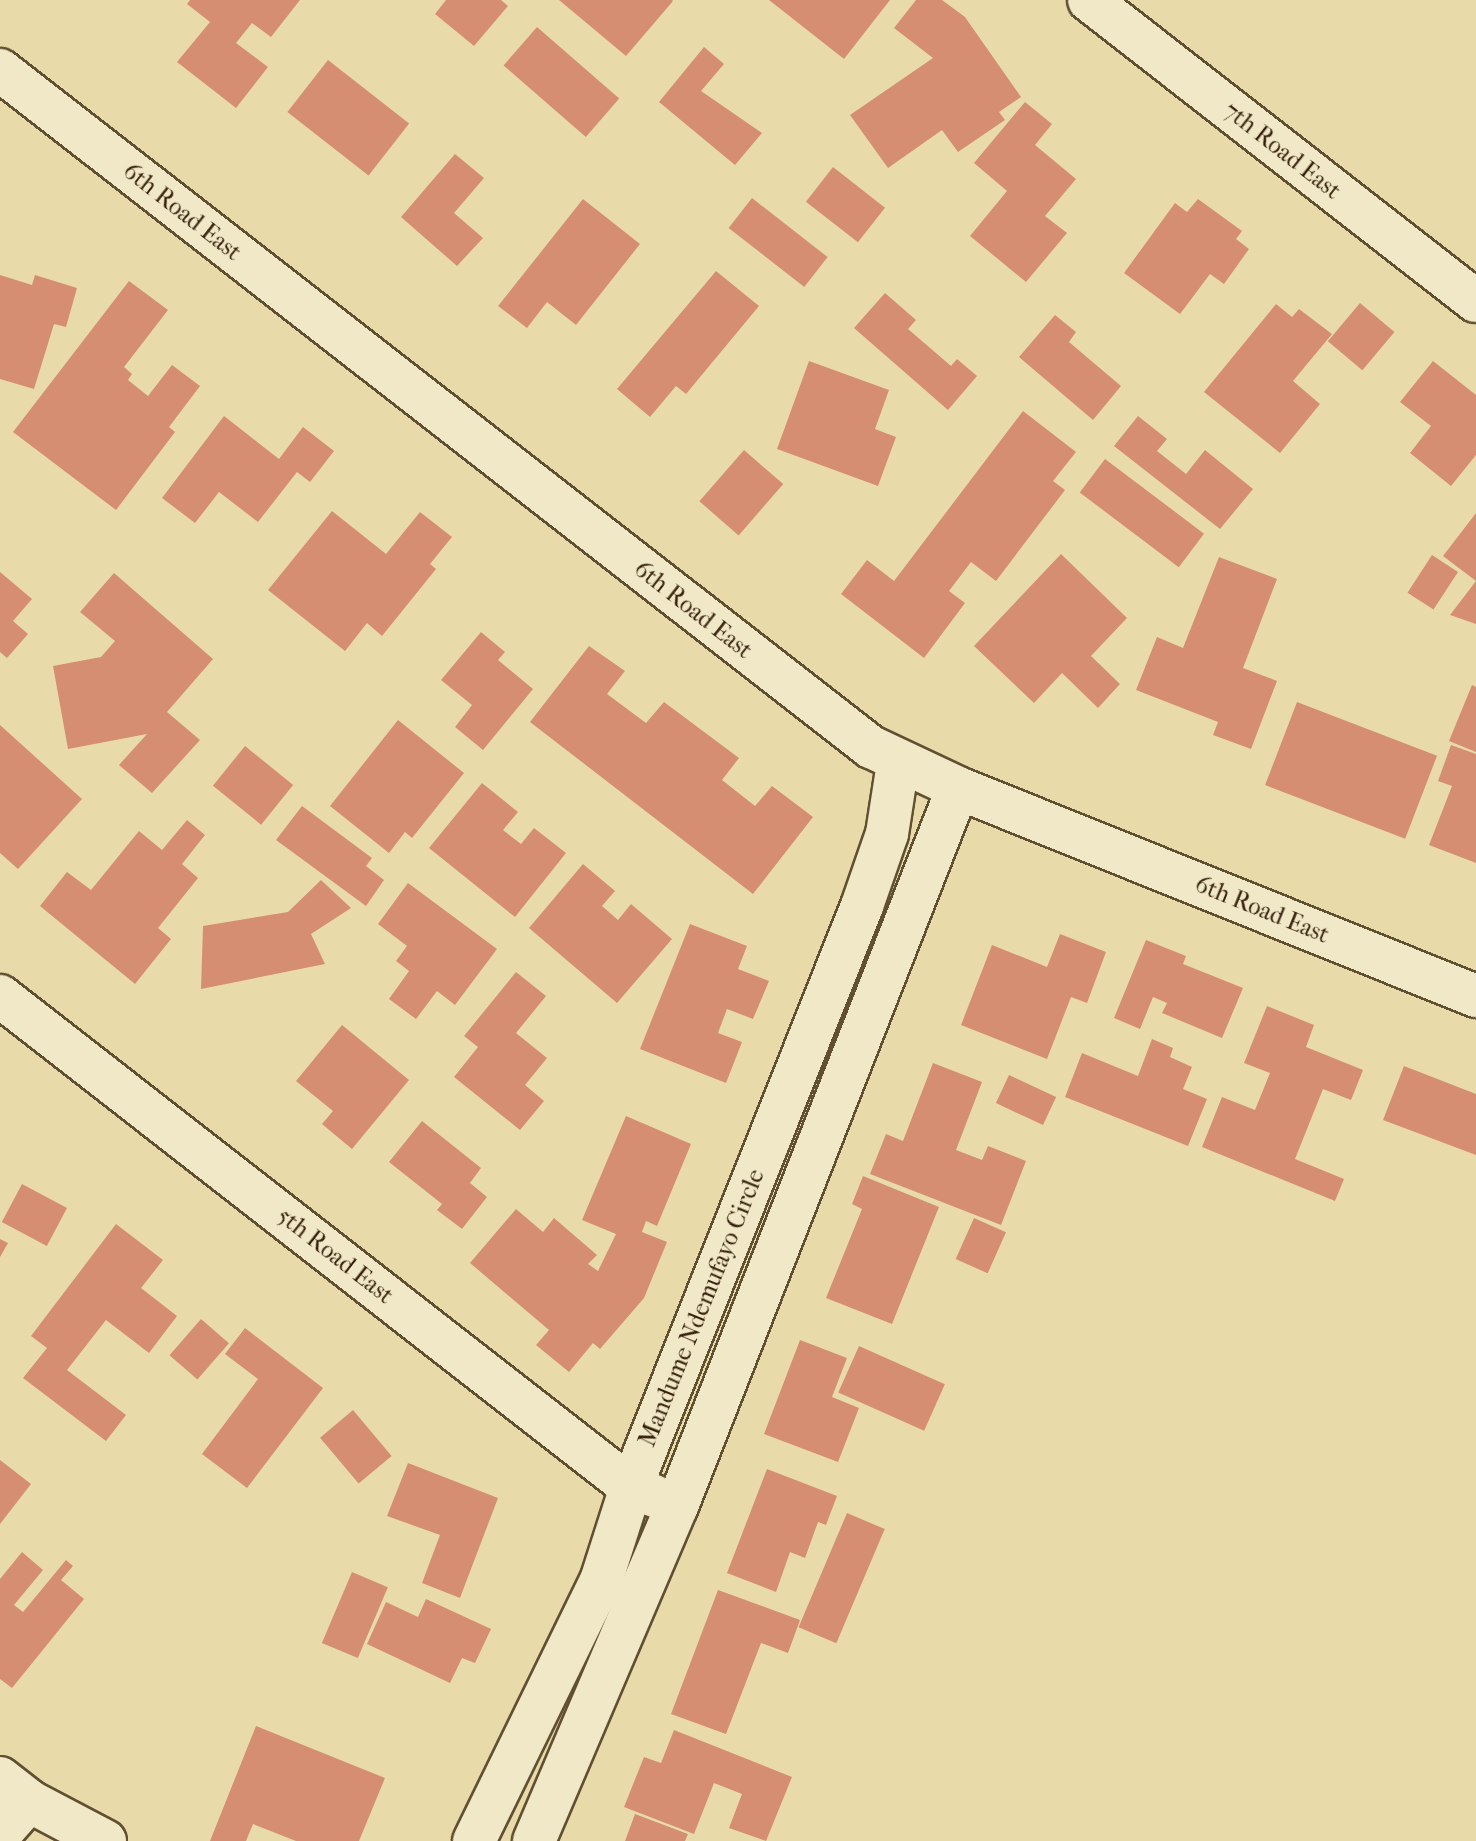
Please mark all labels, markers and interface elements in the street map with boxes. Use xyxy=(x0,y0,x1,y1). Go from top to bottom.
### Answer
street label: 7th Road East xyxy=(1218,96,1346,206)
street label: 6th Road East xyxy=(117,157,247,267)
street label: 6th Road East xyxy=(628,555,758,665)
street label: 6th Road East xyxy=(1191,870,1333,950)
street label: Mandume Ndemufayo Circle xyxy=(633,1165,771,1451)
street label: 5th Road East xyxy=(271,1202,399,1310)

